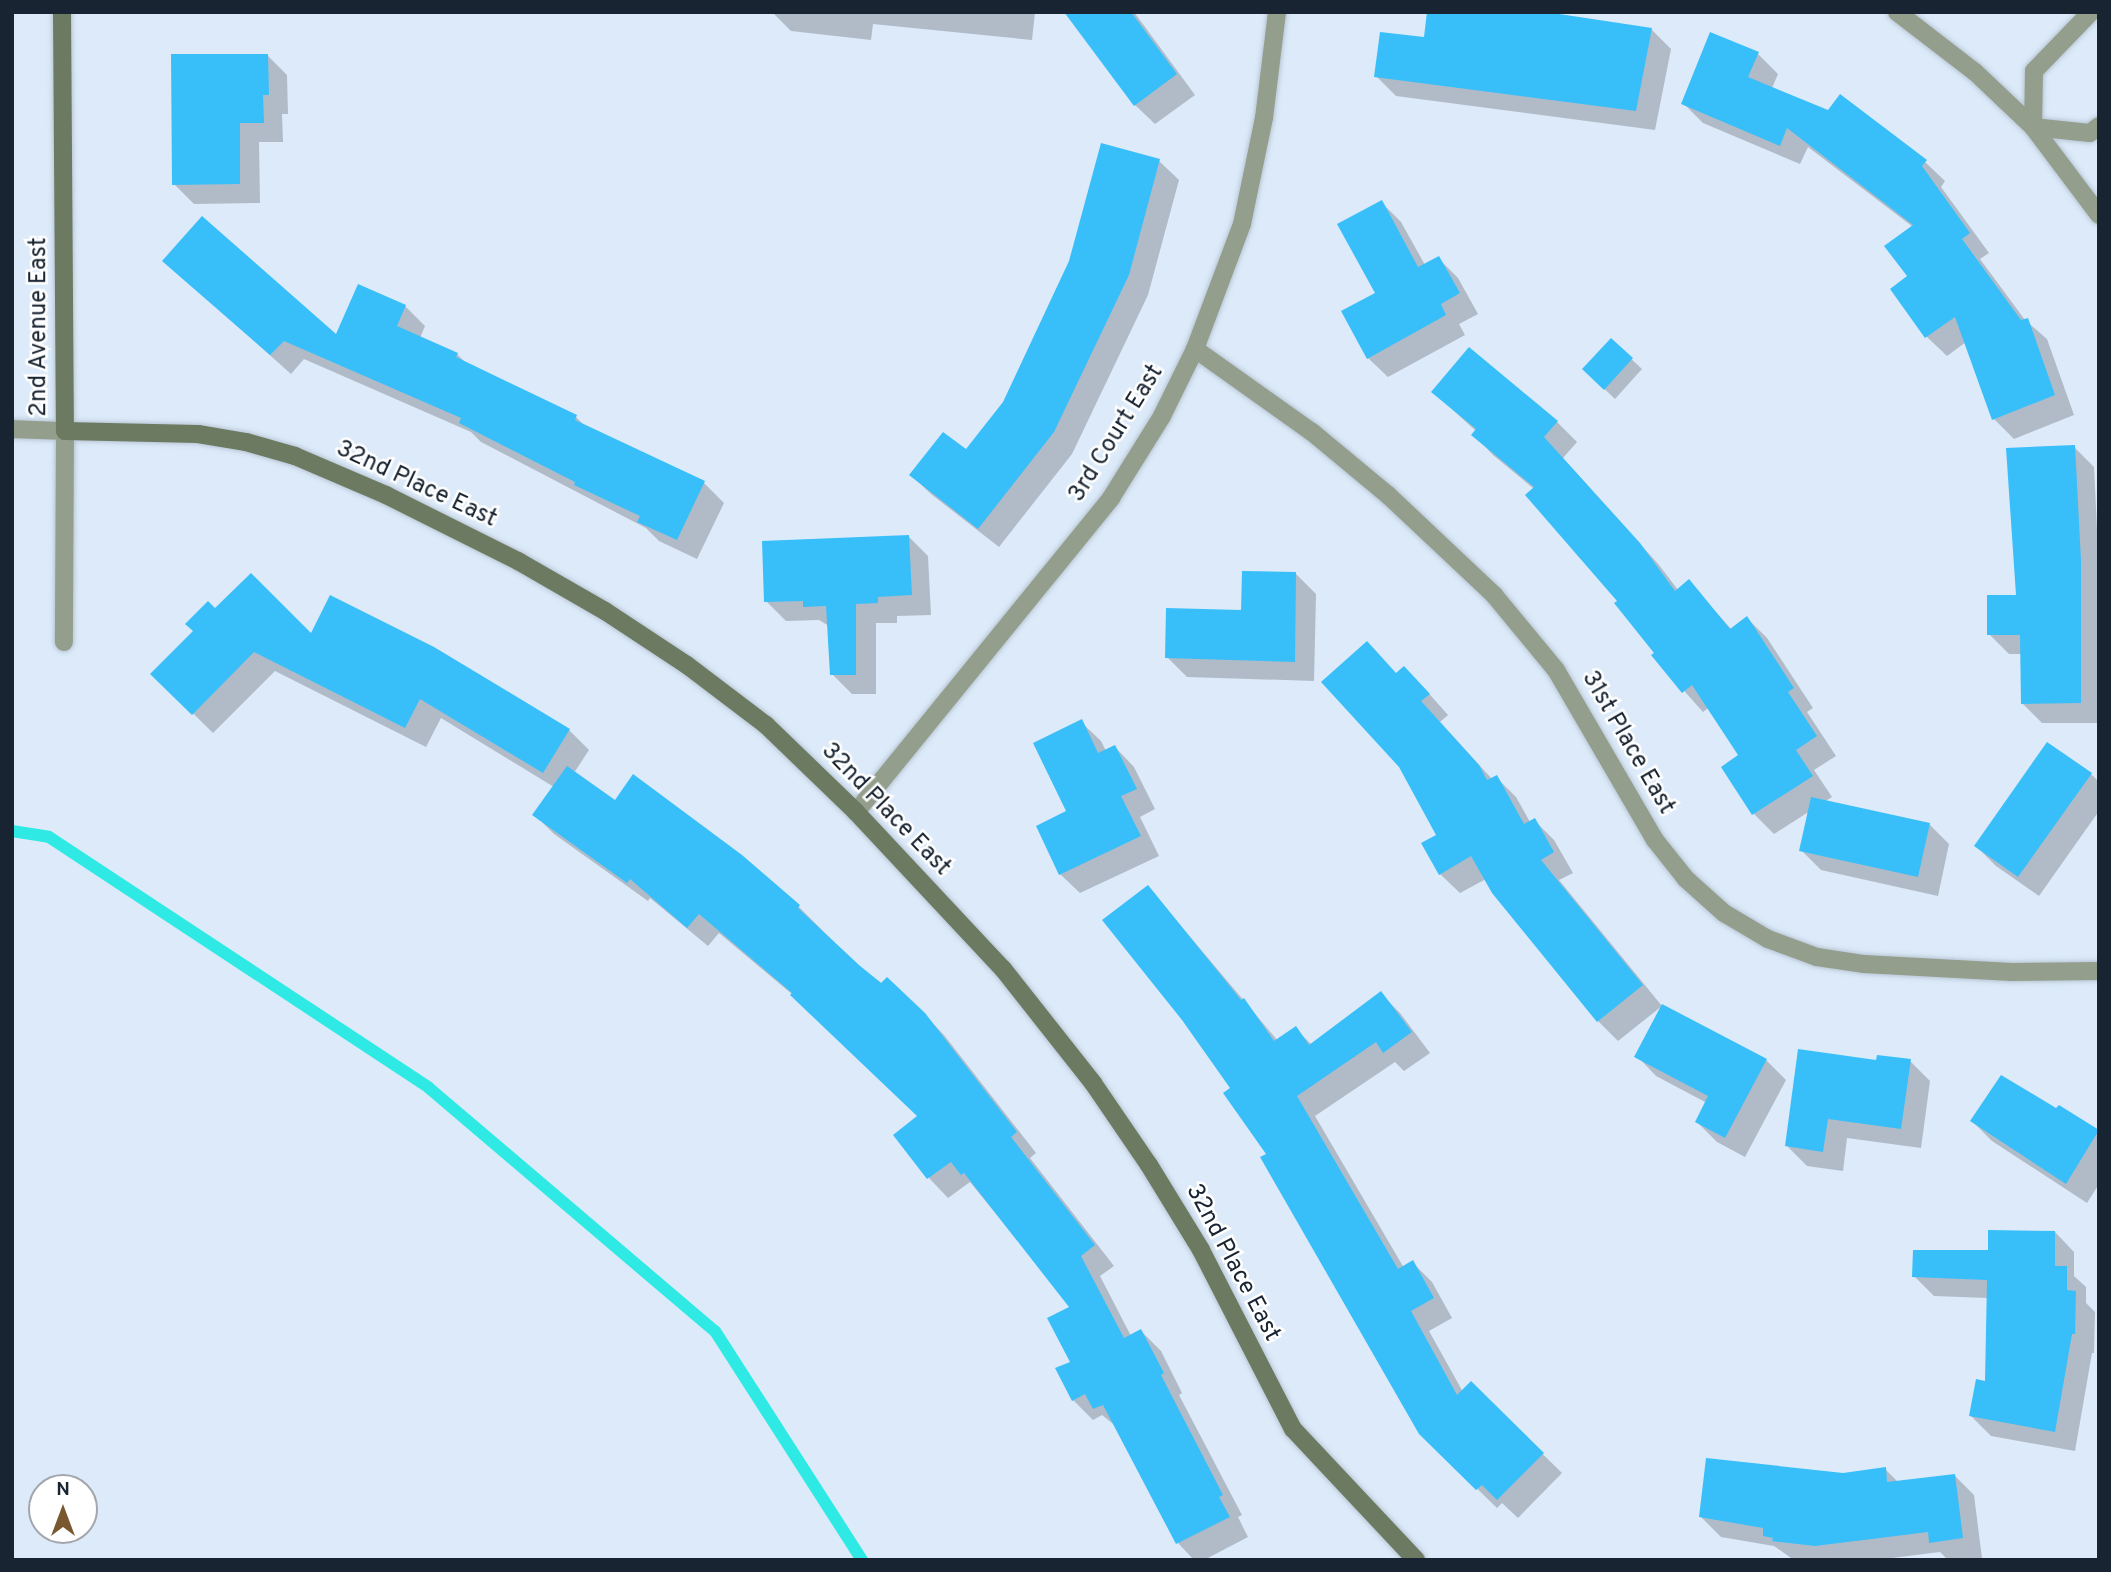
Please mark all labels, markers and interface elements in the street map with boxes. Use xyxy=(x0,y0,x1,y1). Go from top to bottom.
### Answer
street label: 2nd Avenue East xyxy=(26,237,54,417)
street label: 3rd Court East xyxy=(1063,360,1171,508)
street label: 32nd Place East xyxy=(331,435,501,535)
street label: 31st Place East xyxy=(1574,666,1680,820)
street label: 32nd Place East xyxy=(814,738,956,882)
street label: 32nd Place East xyxy=(1178,1180,1286,1346)
north arrow xyxy=(28,1474,98,1544)
text: N xyxy=(56,1478,70,1502)

